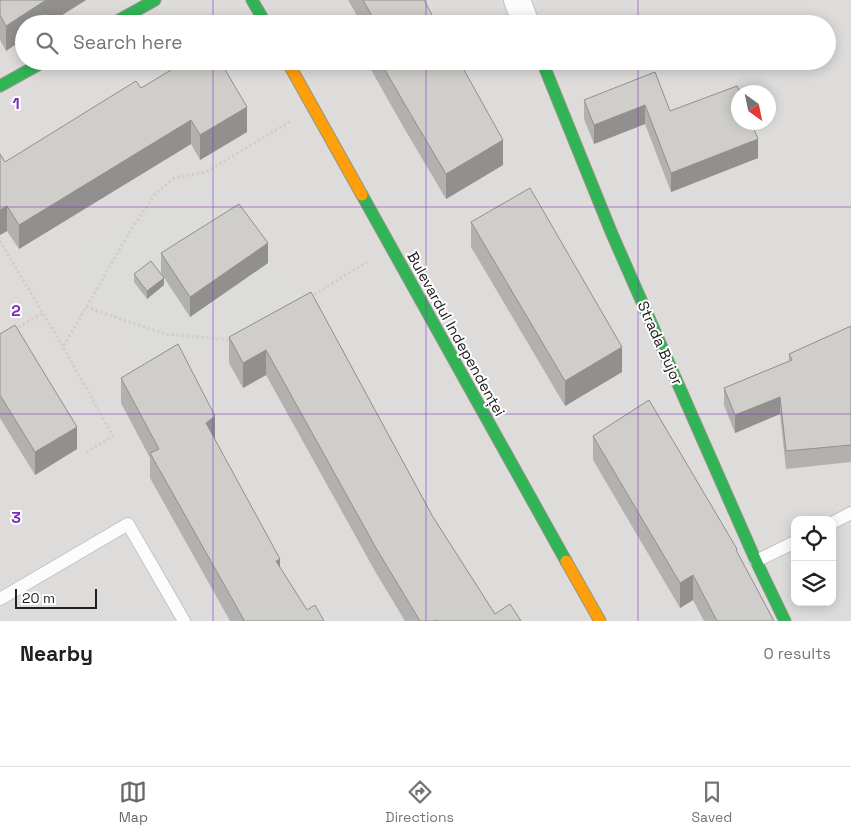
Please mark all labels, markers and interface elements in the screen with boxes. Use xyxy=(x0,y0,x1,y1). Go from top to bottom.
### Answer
search box xyxy=(15,15,836,70)
icon: search xyxy=(33,29,61,57)
text: Search here xyxy=(73,30,183,55)
north arrow xyxy=(731,85,776,130)
text: 1 xyxy=(12,93,20,114)
street label: Bulevardul Independenței xyxy=(403,248,510,419)
street label: Strada Bujor xyxy=(634,298,688,388)
text: 2 xyxy=(11,300,21,321)
text: 3 xyxy=(11,507,21,528)
map controls xyxy=(791,516,836,606)
button: locate xyxy=(791,516,836,561)
button: layers xyxy=(791,561,836,606)
scale bar xyxy=(15,586,98,609)
text: 20 m xyxy=(22,589,55,607)
text: Nearby xyxy=(20,640,93,667)
text: 0 results xyxy=(763,643,831,664)
tab: Map xyxy=(119,778,148,826)
tab: Directions xyxy=(385,778,454,826)
tab: Saved xyxy=(691,778,732,826)

